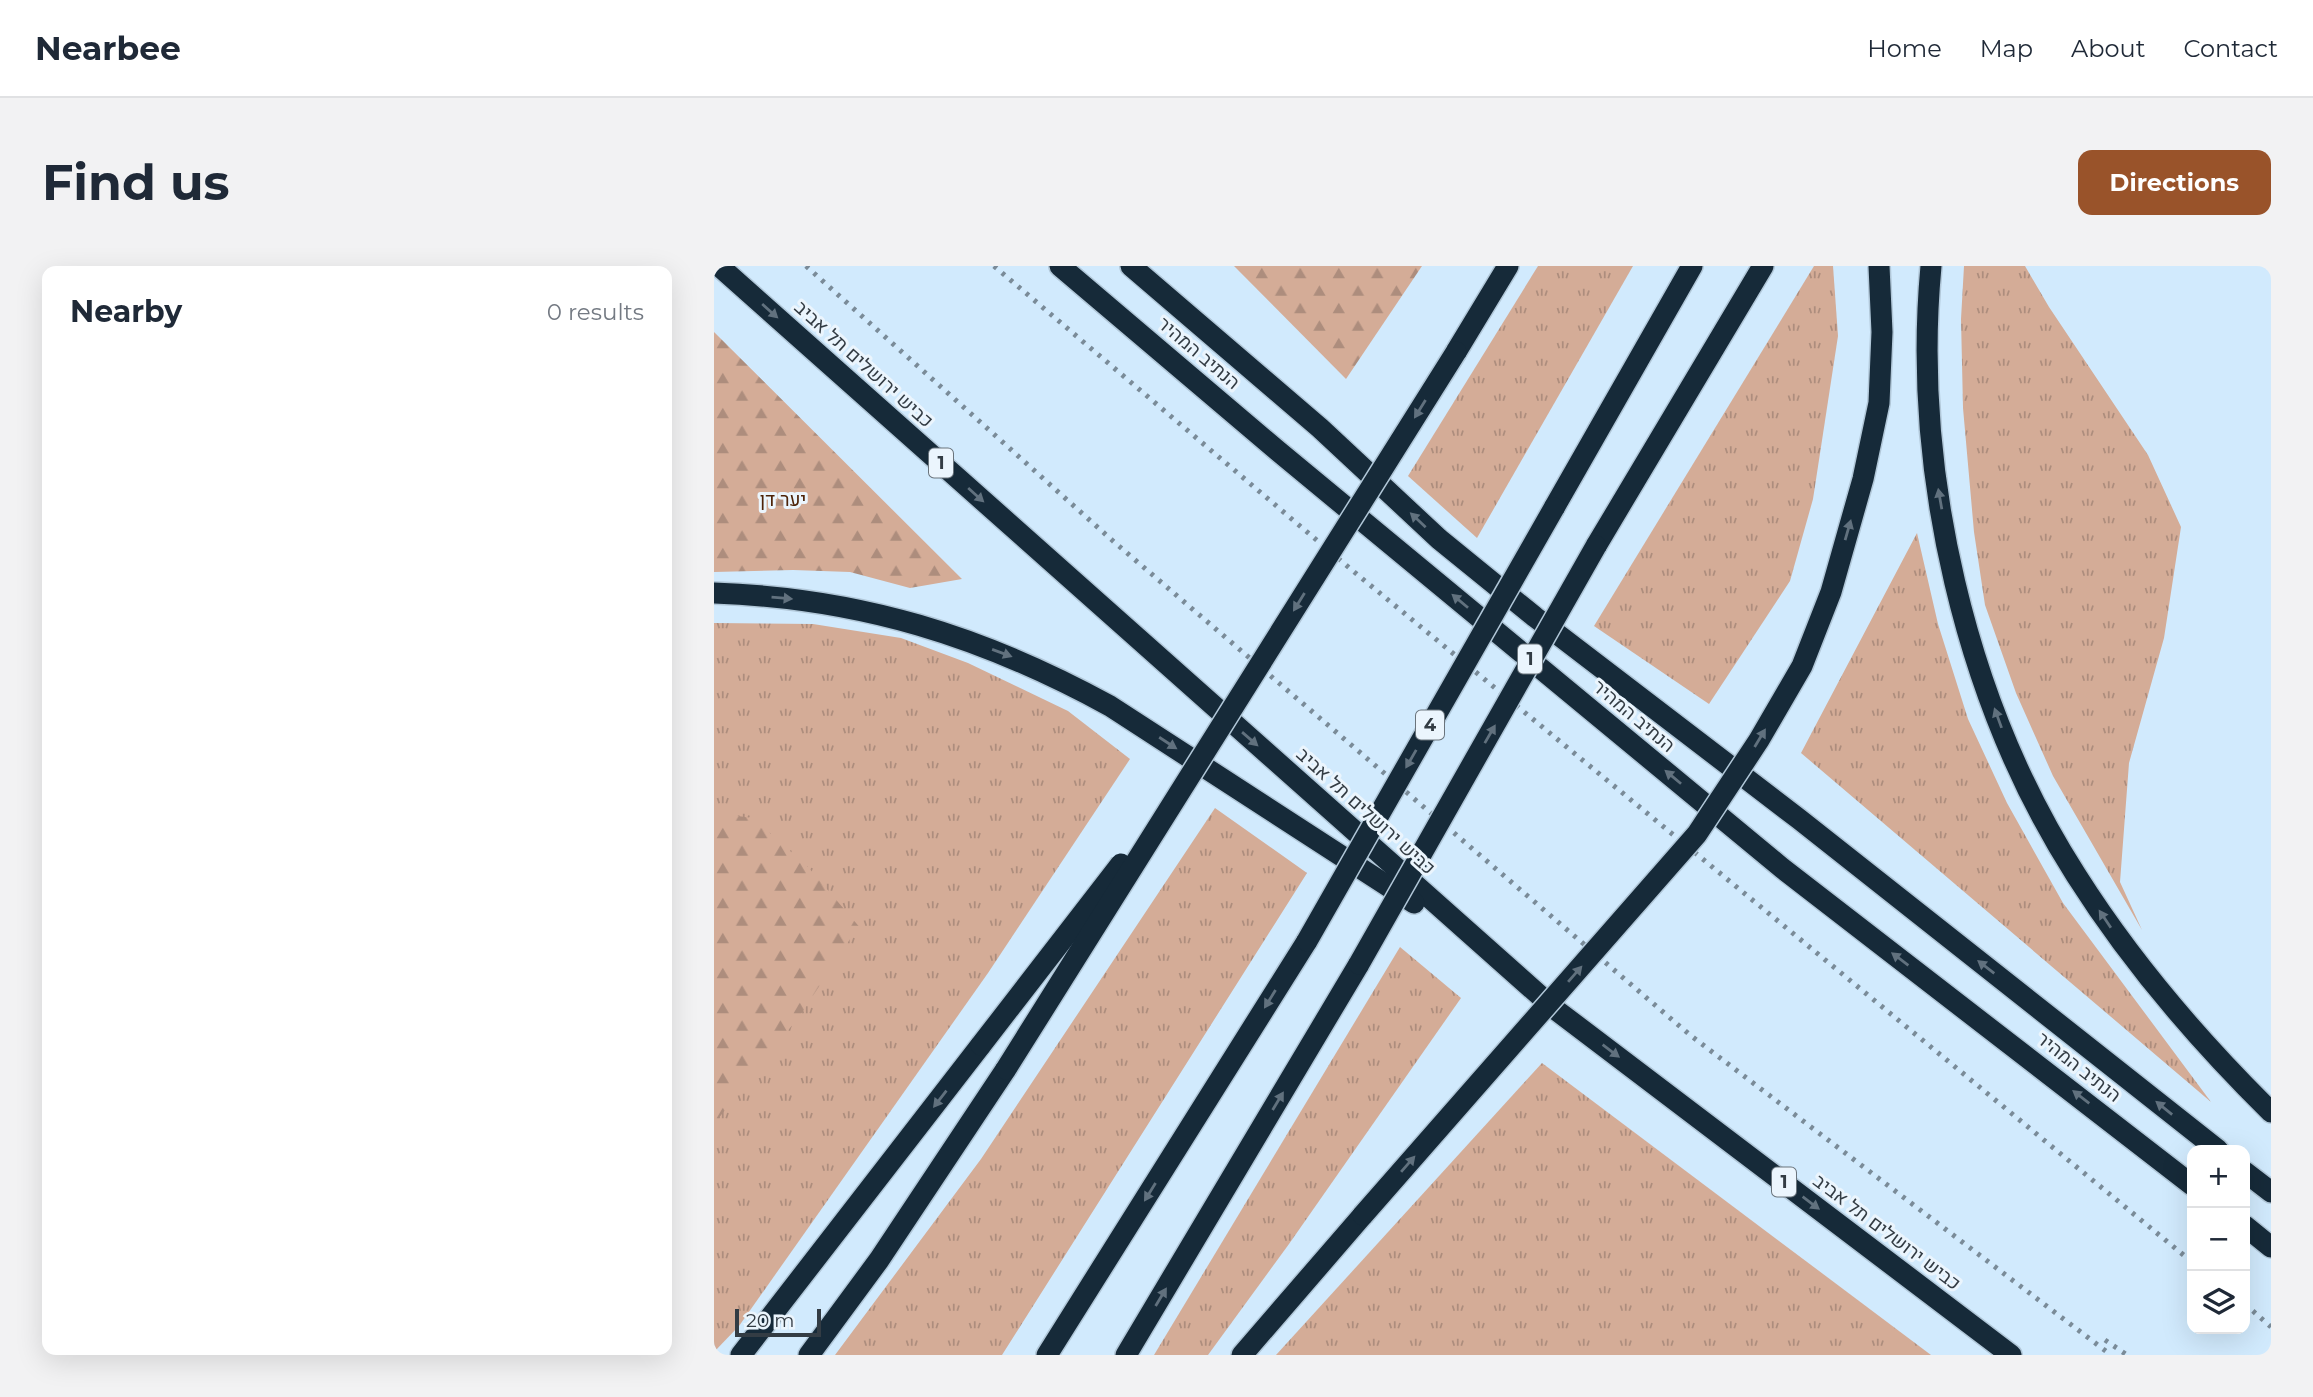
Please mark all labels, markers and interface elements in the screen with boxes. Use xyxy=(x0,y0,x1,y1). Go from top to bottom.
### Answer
text: Nearbee xyxy=(35,28,181,68)
text: Home xyxy=(1867,34,1942,63)
text: Map xyxy=(1980,34,2033,63)
text: About xyxy=(2071,34,2145,63)
text: Contact xyxy=(2183,34,2278,63)
button: Directions xyxy=(2078,150,2271,215)
text: Find us xyxy=(42,153,230,212)
text: Nearby xyxy=(70,293,182,330)
street label: כביש ירושלים תל אביב xyxy=(790,296,938,432)
text: 0 results xyxy=(547,298,644,326)
one-way arrow xyxy=(761,303,778,319)
street label: הנתיב המהיר xyxy=(1153,312,1245,394)
one-way arrow xyxy=(1414,400,1427,419)
road number: 1 xyxy=(929,448,953,478)
one-way arrow xyxy=(968,487,985,503)
park label: יער דן xyxy=(760,488,806,511)
one-way arrow xyxy=(1934,488,1945,510)
one-way arrow xyxy=(1410,512,1427,528)
one-way arrow xyxy=(1844,519,1854,540)
one-way arrow xyxy=(771,593,793,604)
one-way arrow xyxy=(1293,593,1306,612)
one-way arrow xyxy=(1451,593,1469,609)
road number: 1 xyxy=(1518,645,1542,674)
one-way arrow xyxy=(992,648,1013,659)
street label: הנתיב המהיר xyxy=(1588,675,1680,757)
one-way arrow xyxy=(1992,708,2003,729)
road number: 4 xyxy=(1416,710,1444,740)
one-way arrow xyxy=(1483,725,1496,744)
one-way arrow xyxy=(1754,729,1766,748)
one-way arrow xyxy=(1241,731,1259,747)
one-way arrow xyxy=(1158,736,1177,749)
street label: כביש ירושלים תל אביב xyxy=(1292,743,1440,879)
one-way arrow xyxy=(1405,749,1417,769)
one-way arrow xyxy=(1664,770,1682,785)
one-way arrow xyxy=(2098,909,2111,928)
one-way arrow xyxy=(1892,951,1910,966)
one-way arrow xyxy=(1977,959,1995,974)
one-way arrow xyxy=(1566,966,1582,983)
one-way arrow xyxy=(1264,989,1277,1009)
street label: הנתיב המהיר xyxy=(2032,1027,2126,1107)
one-way arrow xyxy=(1601,1043,1619,1058)
one-way arrow xyxy=(933,1090,947,1108)
one-way arrow xyxy=(2072,1090,2090,1105)
one-way arrow xyxy=(1271,1091,1283,1111)
one-way arrow xyxy=(2156,1101,2173,1116)
map controls xyxy=(2187,1145,2250,1334)
button: + xyxy=(2187,1145,2250,1208)
one-way arrow xyxy=(1400,1155,1415,1172)
road number: 1 xyxy=(1772,1168,1796,1197)
street label: כביש ירושלים תל אביב xyxy=(1809,1169,1965,1295)
one-way arrow xyxy=(1143,1182,1156,1201)
one-way arrow xyxy=(1802,1196,1820,1210)
button: − xyxy=(2187,1208,2250,1271)
button: layers xyxy=(2187,1271,2250,1334)
one-way arrow xyxy=(1155,1287,1168,1306)
scale bar xyxy=(735,1306,821,1338)
text: 20 m xyxy=(746,1309,794,1332)

